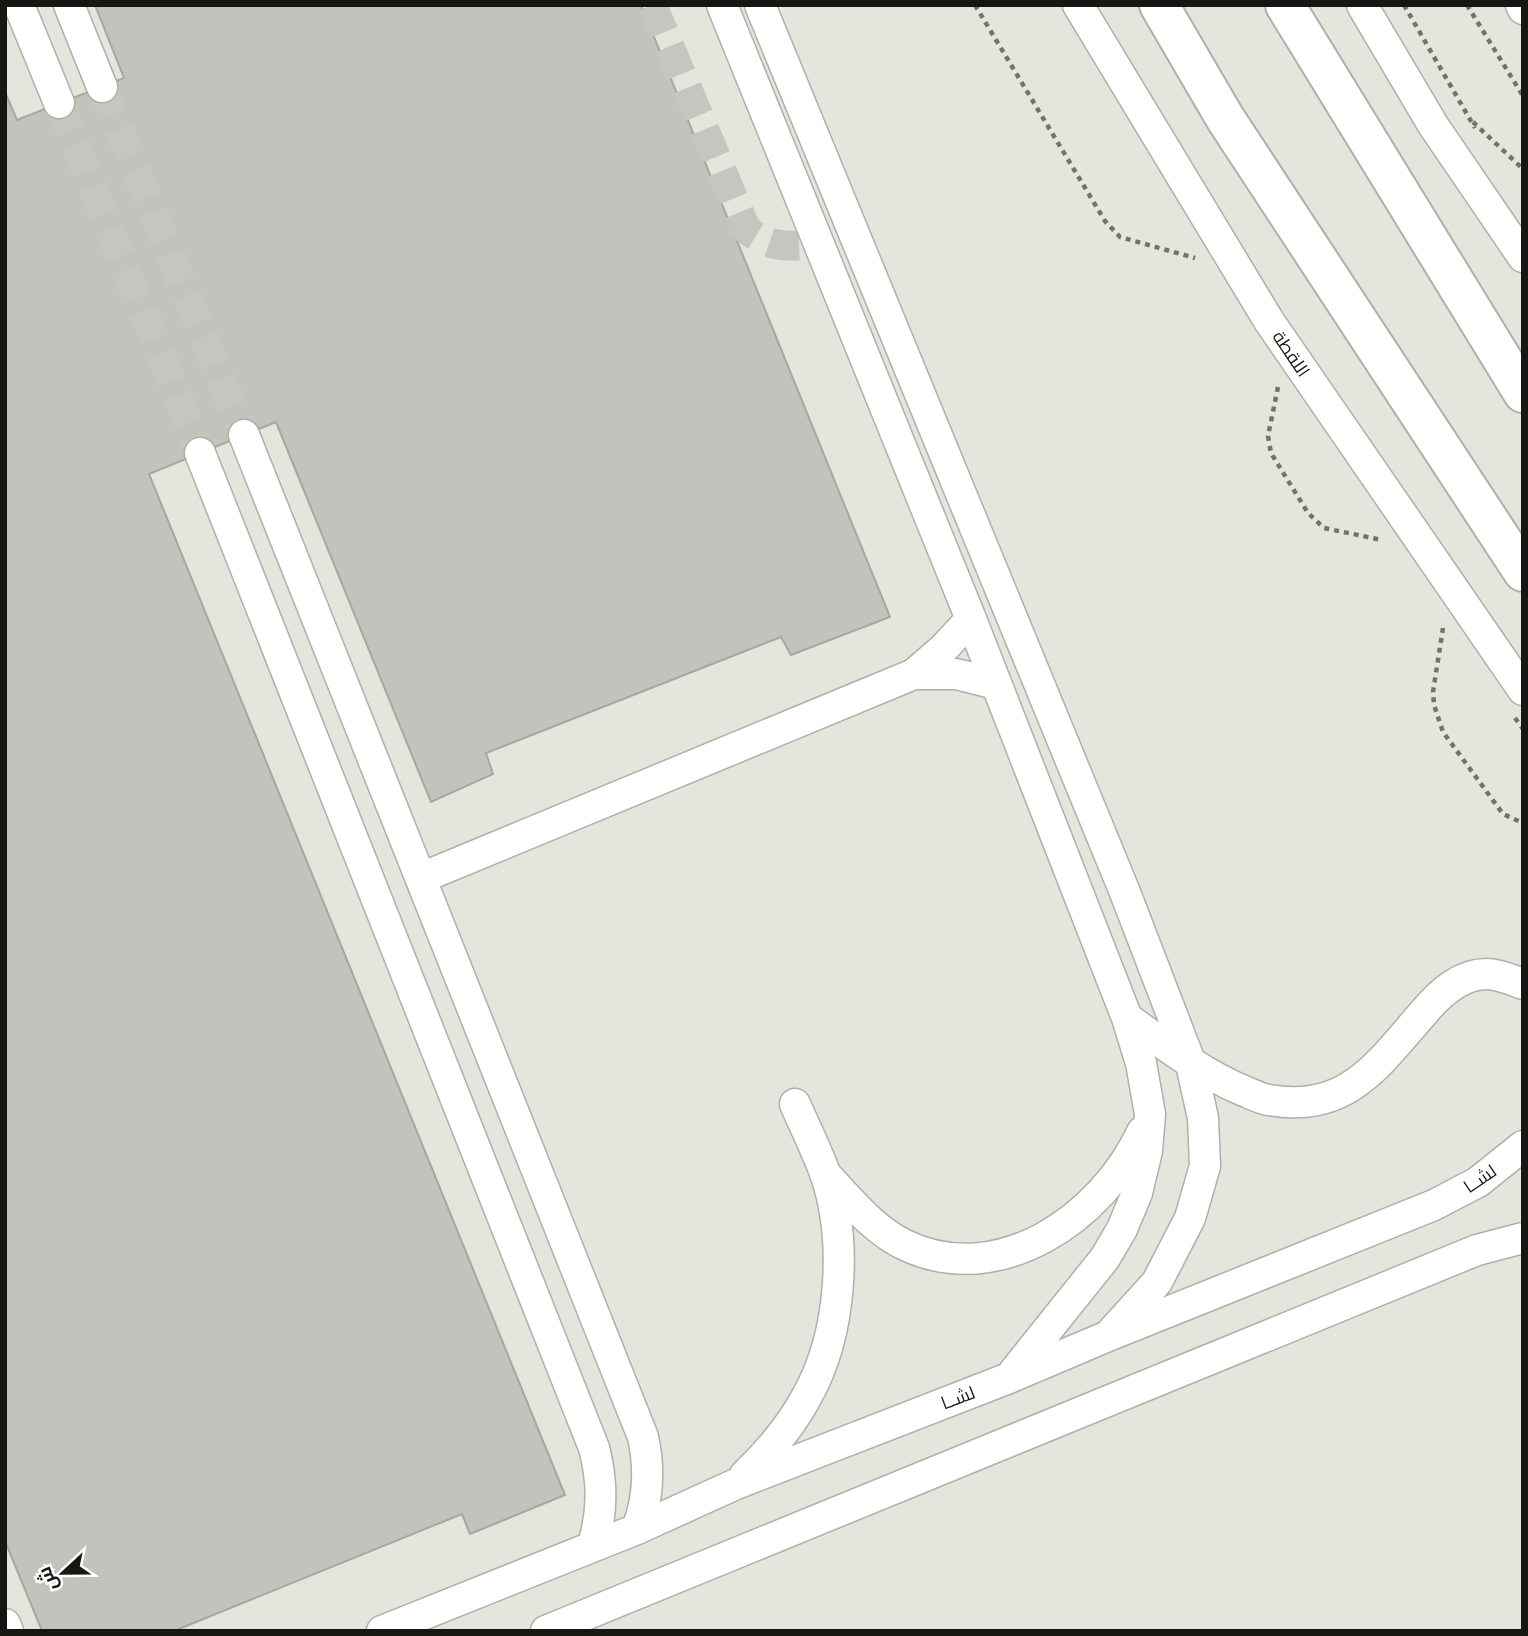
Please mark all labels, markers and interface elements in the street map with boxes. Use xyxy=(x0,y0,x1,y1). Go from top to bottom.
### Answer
street label: اللقطة xyxy=(1268,327,1314,381)
street label: لشــا xyxy=(1459,1160,1501,1198)
street label: لشــا xyxy=(938,1382,978,1414)
north arrow xyxy=(28,1538,98,1608)
text: ش xyxy=(32,1564,63,1595)

